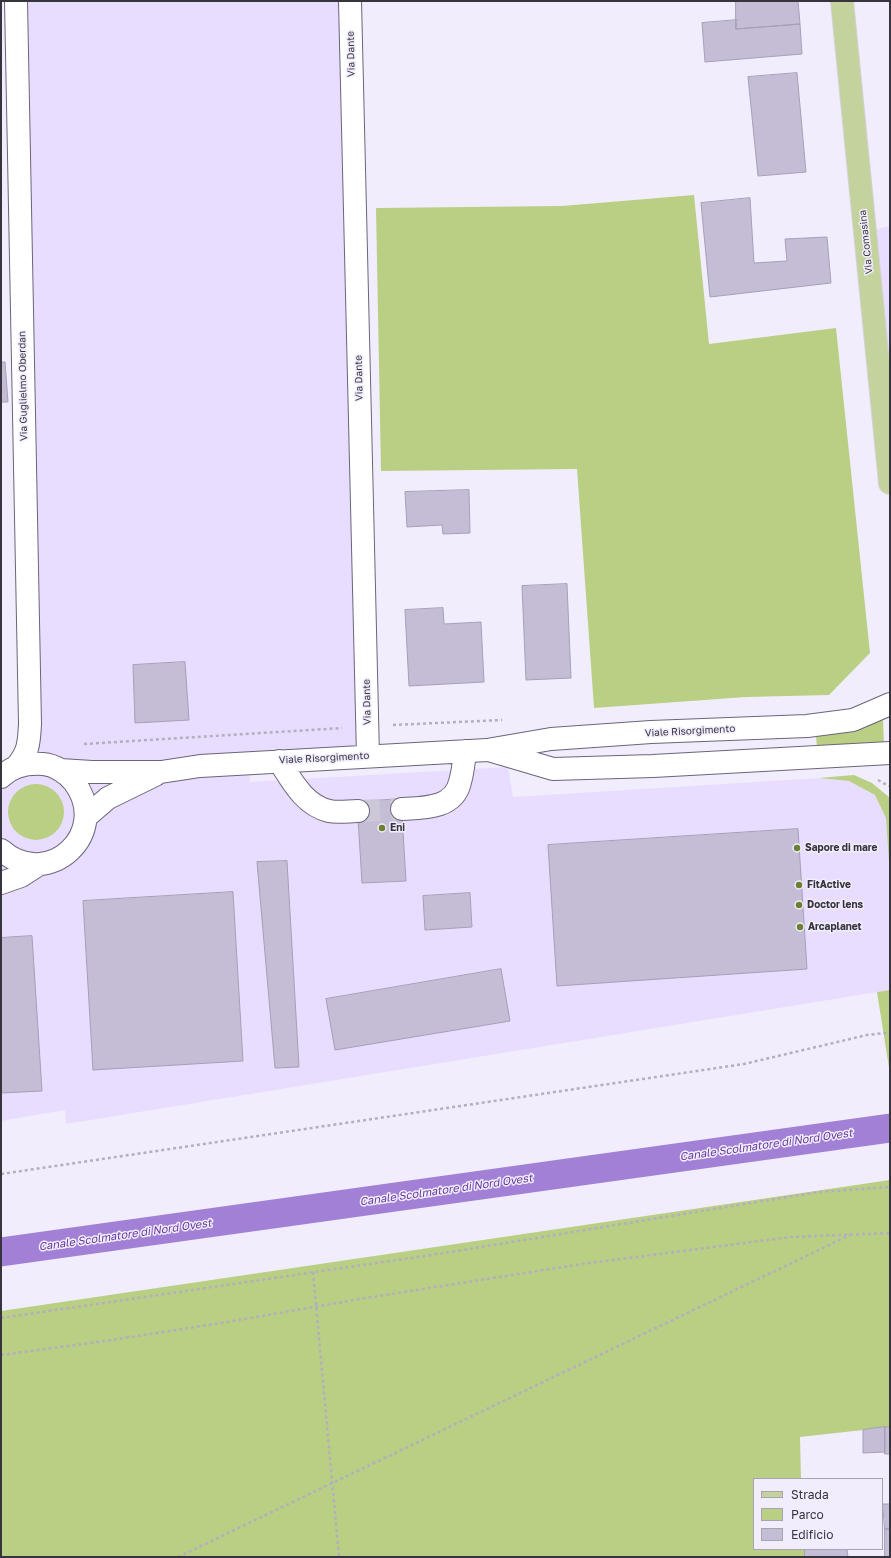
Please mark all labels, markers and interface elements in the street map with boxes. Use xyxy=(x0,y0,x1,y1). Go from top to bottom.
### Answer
street label: Via Dante xyxy=(345,31,357,77)
street label: Via Comasina xyxy=(857,209,875,275)
street label: Via Guglielmo Oberdan xyxy=(16,331,30,441)
street label: Via Dante xyxy=(353,355,365,401)
street label: Via Dante xyxy=(361,679,373,725)
street label: Viale Risorgimento xyxy=(644,723,736,739)
street label: Viale Risorgimento xyxy=(278,750,370,766)
place label: Eni xyxy=(390,822,405,834)
marker: Eni xyxy=(377,823,387,833)
place label: Sapore di mare xyxy=(805,842,877,854)
marker: Sapore di mare xyxy=(792,843,802,853)
place label: FitActive xyxy=(807,879,851,891)
marker: FitActive xyxy=(794,880,804,890)
place label: Doctor lens xyxy=(807,899,863,911)
marker: Doctor lens xyxy=(794,900,804,910)
place label: Arcaplanet xyxy=(808,921,862,933)
marker: Arcaplanet xyxy=(795,922,805,932)
water label: Canale Scolmatore di Nord Ovest xyxy=(679,1126,853,1164)
water label: Canale Scolmatore di Nord Ovest xyxy=(359,1171,533,1209)
water label: Canale Scolmatore di Nord Ovest xyxy=(38,1216,212,1254)
legend xyxy=(753,1478,883,1550)
text: Strada xyxy=(791,1487,829,1502)
text: Parco xyxy=(791,1507,824,1522)
text: Edificio xyxy=(791,1527,833,1542)

